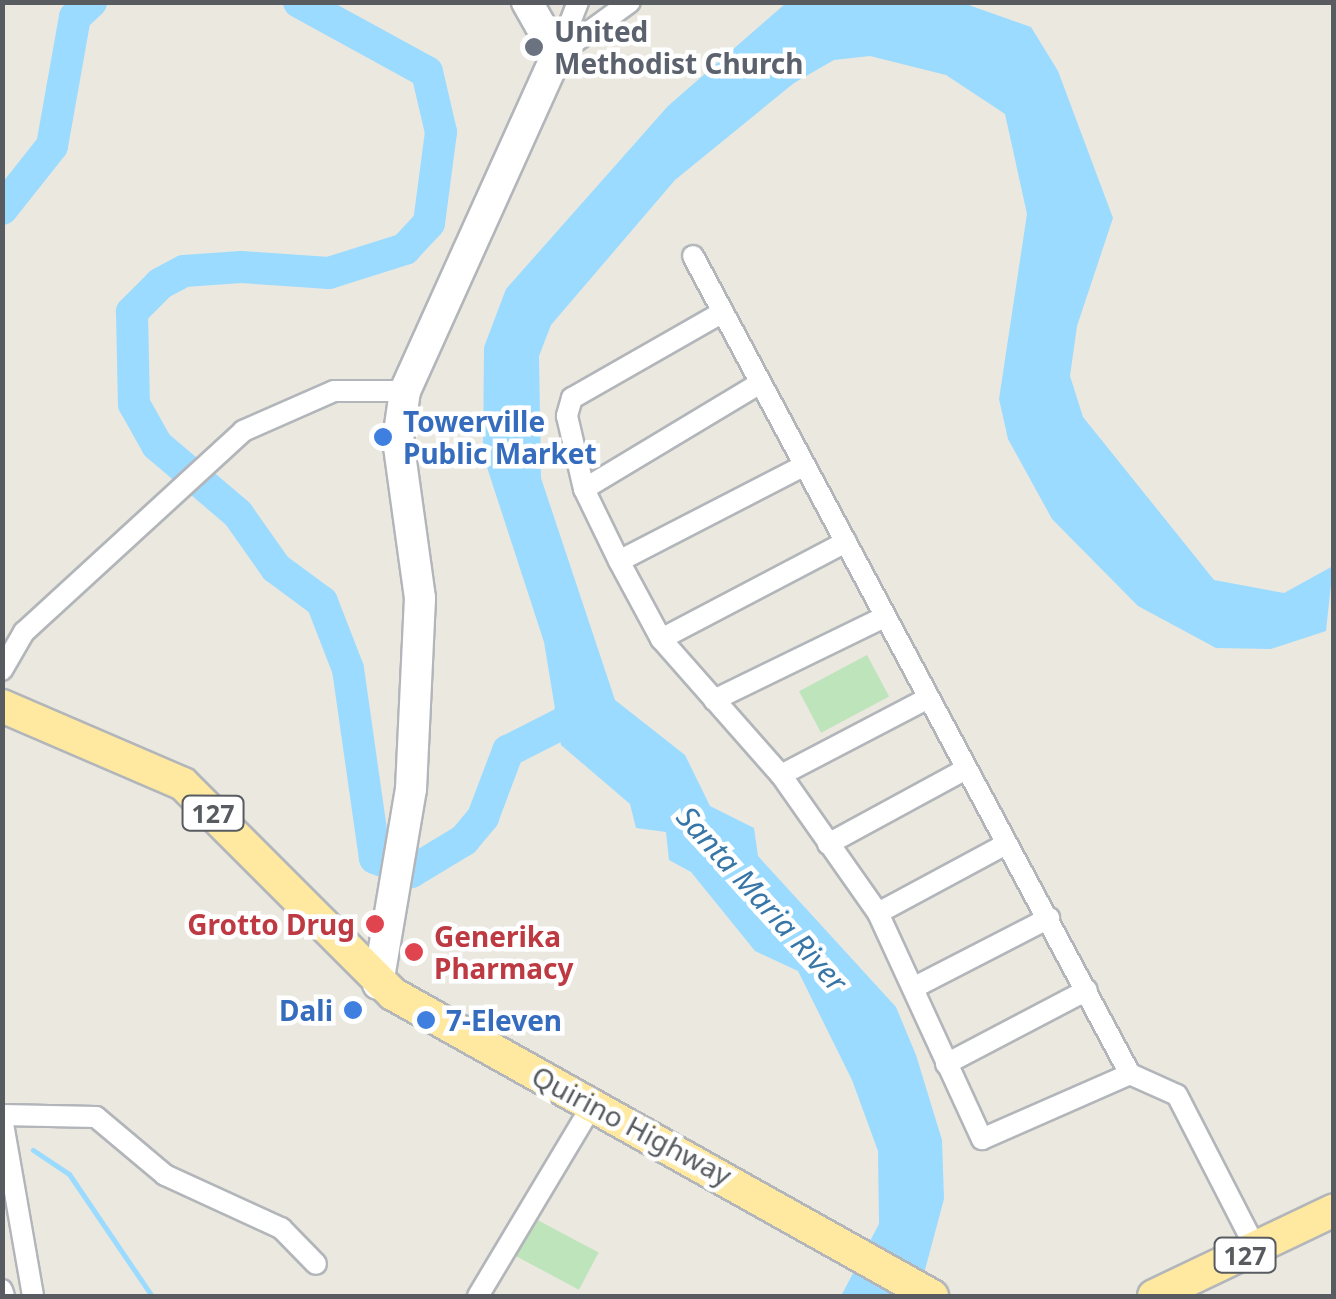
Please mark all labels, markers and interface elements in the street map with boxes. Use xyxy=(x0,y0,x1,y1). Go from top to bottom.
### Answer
place label: United Methodist Church xyxy=(554,14,804,80)
marker: United Methodist Church xyxy=(523,36,545,58)
place label: Towerville Public Market xyxy=(403,404,597,470)
marker: Towerville Public Market xyxy=(372,426,394,448)
road number: 127 xyxy=(180,793,246,833)
water label: Santa Maria River xyxy=(669,799,855,999)
place label: Grotto Drug xyxy=(187,907,355,941)
marker: Grotto Drug xyxy=(364,913,386,935)
place label: Generika Pharmacy xyxy=(434,919,573,985)
marker: Generika Pharmacy xyxy=(403,941,425,963)
place label: Dali xyxy=(279,993,333,1027)
marker: Dali xyxy=(342,999,364,1021)
place label: 7-Eleven xyxy=(446,1003,562,1037)
marker: 7-Eleven xyxy=(415,1009,437,1031)
street label: Quirino Highway xyxy=(526,1058,738,1192)
road number: 127 xyxy=(1212,1235,1278,1275)

